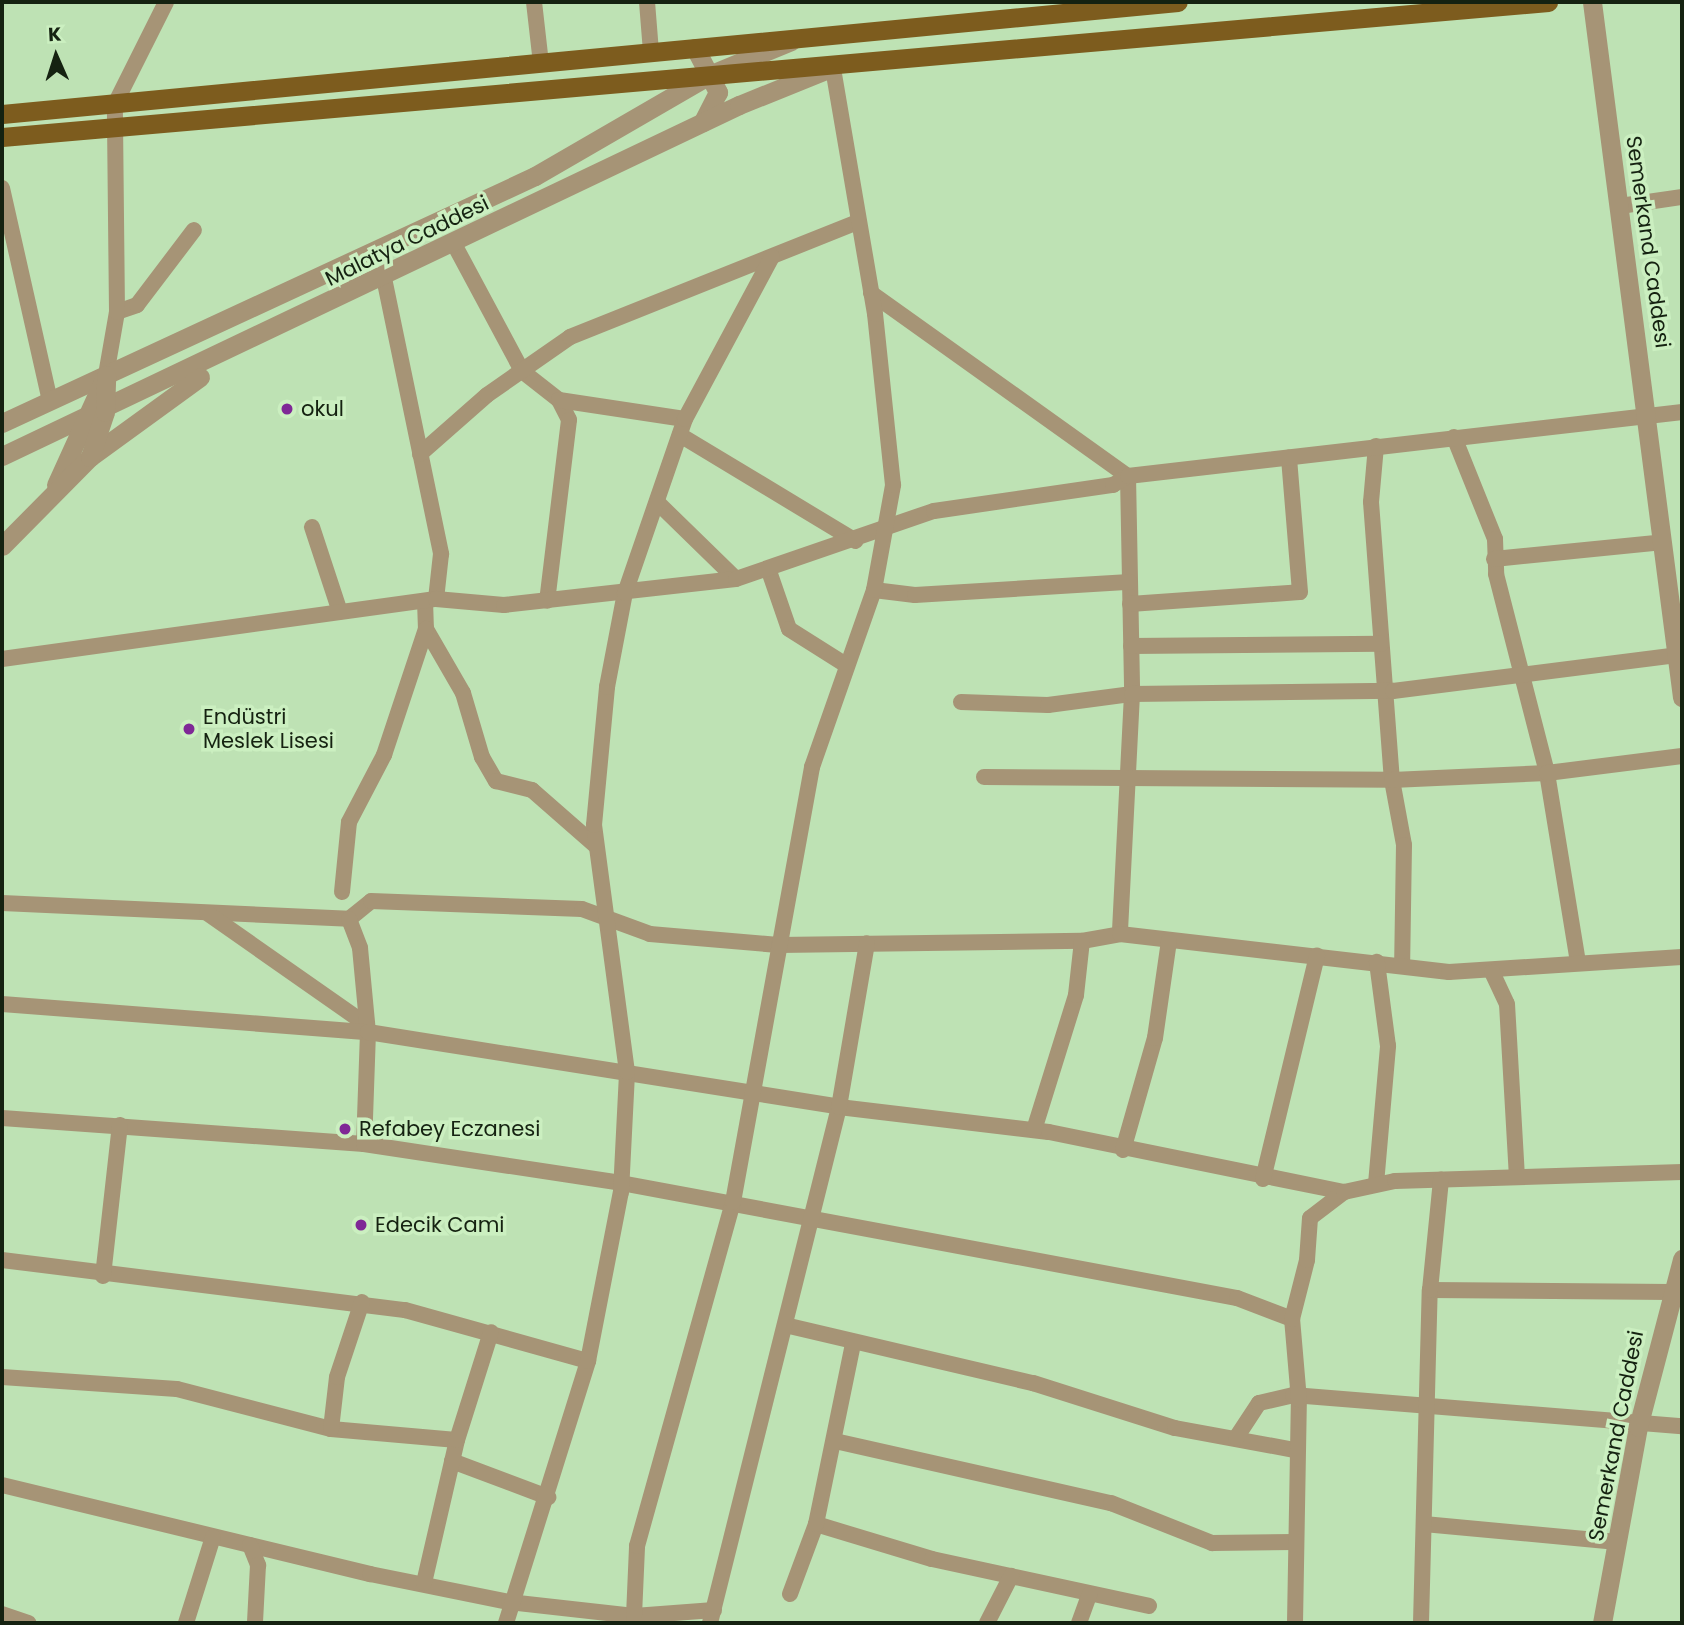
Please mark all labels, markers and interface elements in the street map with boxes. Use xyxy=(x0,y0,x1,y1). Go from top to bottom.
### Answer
north arrow xyxy=(21,21,91,91)
text: K xyxy=(48,21,62,48)
street label: Semerkand Caddesi xyxy=(1621,134,1675,350)
street label: Malatya Caddesi xyxy=(321,190,493,292)
place label: okul xyxy=(301,396,344,422)
marker: okul xyxy=(279,401,295,417)
place label: Endüstri Meslek Lisesi xyxy=(203,704,334,754)
marker: Endüstri Meslek Lisesi xyxy=(181,721,197,737)
place label: Refabey Eczanesi xyxy=(359,1116,540,1142)
marker: Refabey Eczanesi xyxy=(337,1121,353,1137)
place label: Edecik Cami xyxy=(375,1212,505,1238)
marker: Edecik Cami xyxy=(353,1217,369,1233)
street label: Semerkand Caddesi xyxy=(1583,1329,1649,1543)

